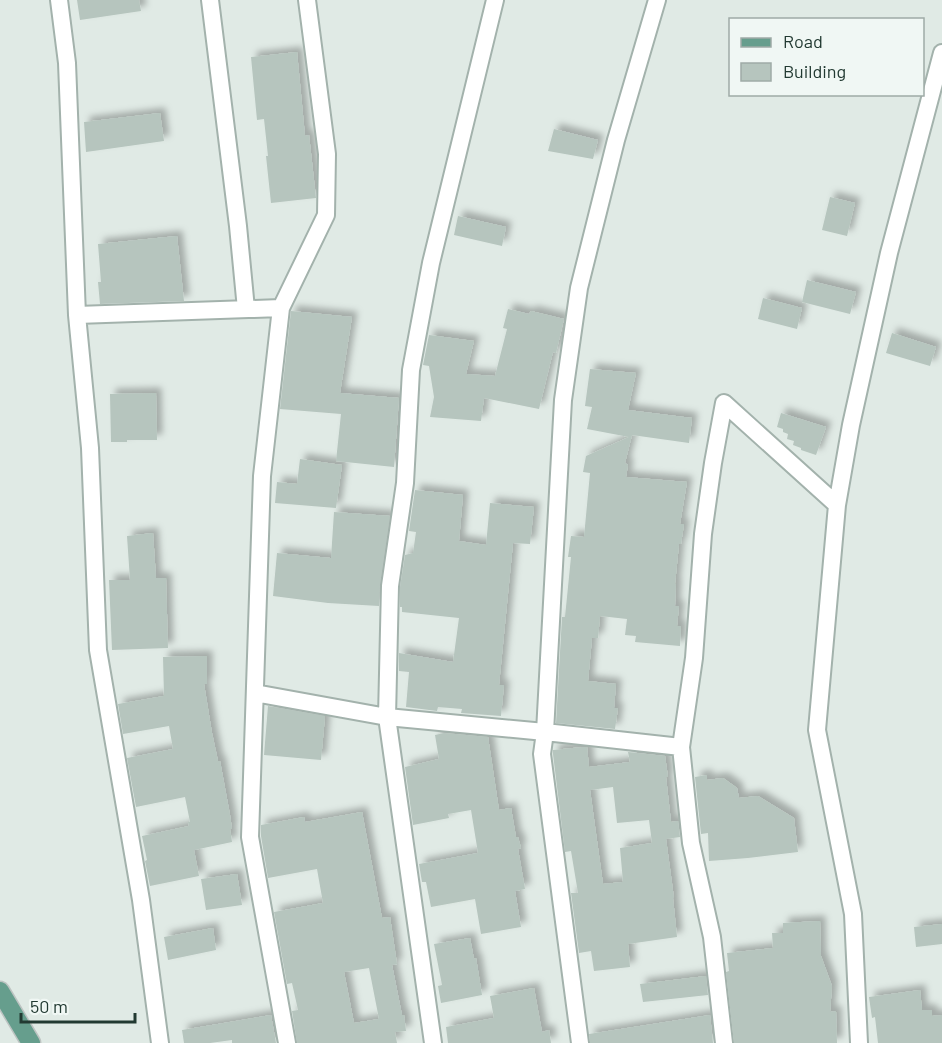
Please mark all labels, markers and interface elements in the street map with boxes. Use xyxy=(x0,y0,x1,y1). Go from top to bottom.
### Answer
legend xyxy=(729,18,924,96)
text: Road xyxy=(783,30,823,52)
text: Building xyxy=(783,60,846,82)
scale bar xyxy=(21,986,135,1024)
text: 50 m xyxy=(30,995,68,1017)

